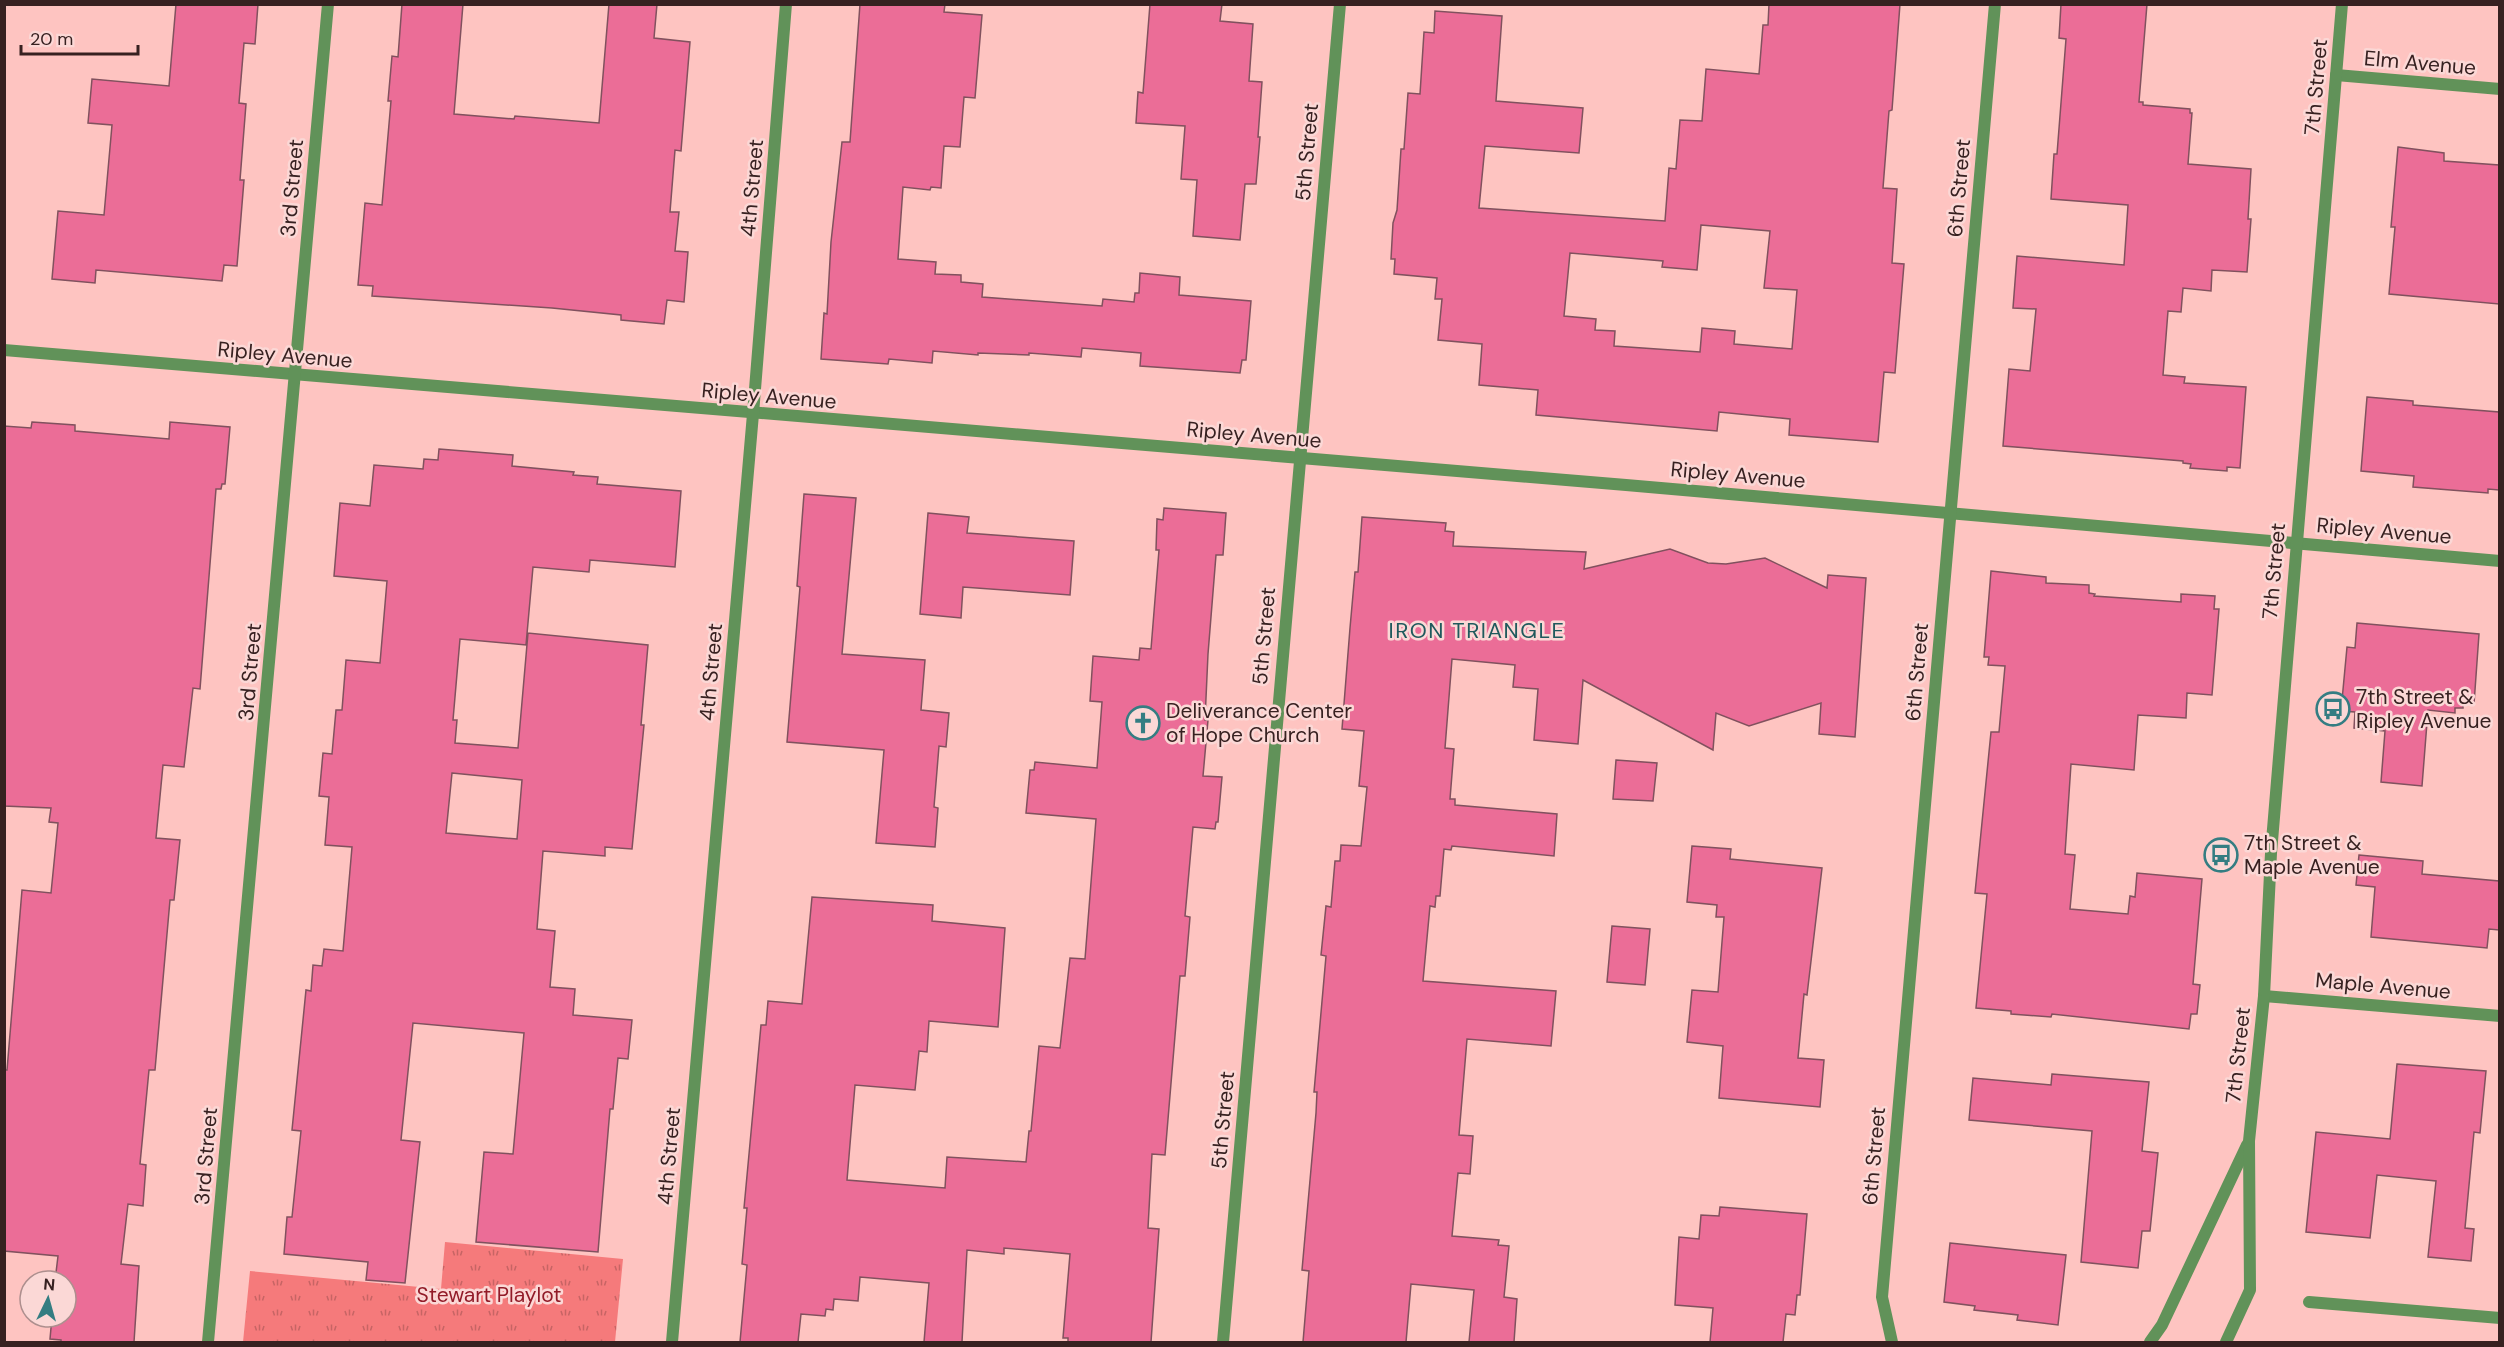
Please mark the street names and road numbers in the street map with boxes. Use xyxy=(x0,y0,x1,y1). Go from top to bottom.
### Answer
street label: 7th Street xyxy=(2298,38,2334,136)
street label: Elm Avenue xyxy=(2363,44,2477,82)
street label: 5th Street xyxy=(1289,102,1325,202)
street label: 3rd Street xyxy=(274,138,310,238)
street label: 4th Street xyxy=(734,138,770,238)
street label: 6th Street xyxy=(1941,138,1977,238)
street label: Ripley Avenue xyxy=(216,335,354,375)
street label: Ripley Avenue xyxy=(700,376,838,416)
street label: Ripley Avenue xyxy=(1185,415,1323,455)
street label: Ripley Avenue xyxy=(1669,455,1807,495)
street label: Ripley Avenue xyxy=(2315,511,2453,551)
street label: 7th Street xyxy=(2256,522,2292,620)
street label: 5th Street xyxy=(1246,586,1282,686)
street label: 3rd Street xyxy=(232,622,268,722)
street label: 4th Street xyxy=(693,622,729,722)
street label: 6th Street xyxy=(1899,622,1935,722)
street label: Maple Avenue xyxy=(2314,966,2452,1006)
street label: 7th Street xyxy=(2219,1005,2257,1105)
street label: 5th Street xyxy=(1205,1070,1241,1170)
street label: 3rd Street xyxy=(188,1106,224,1206)
street label: 4th Street xyxy=(651,1106,687,1206)
street label: 6th Street xyxy=(1856,1106,1892,1206)

